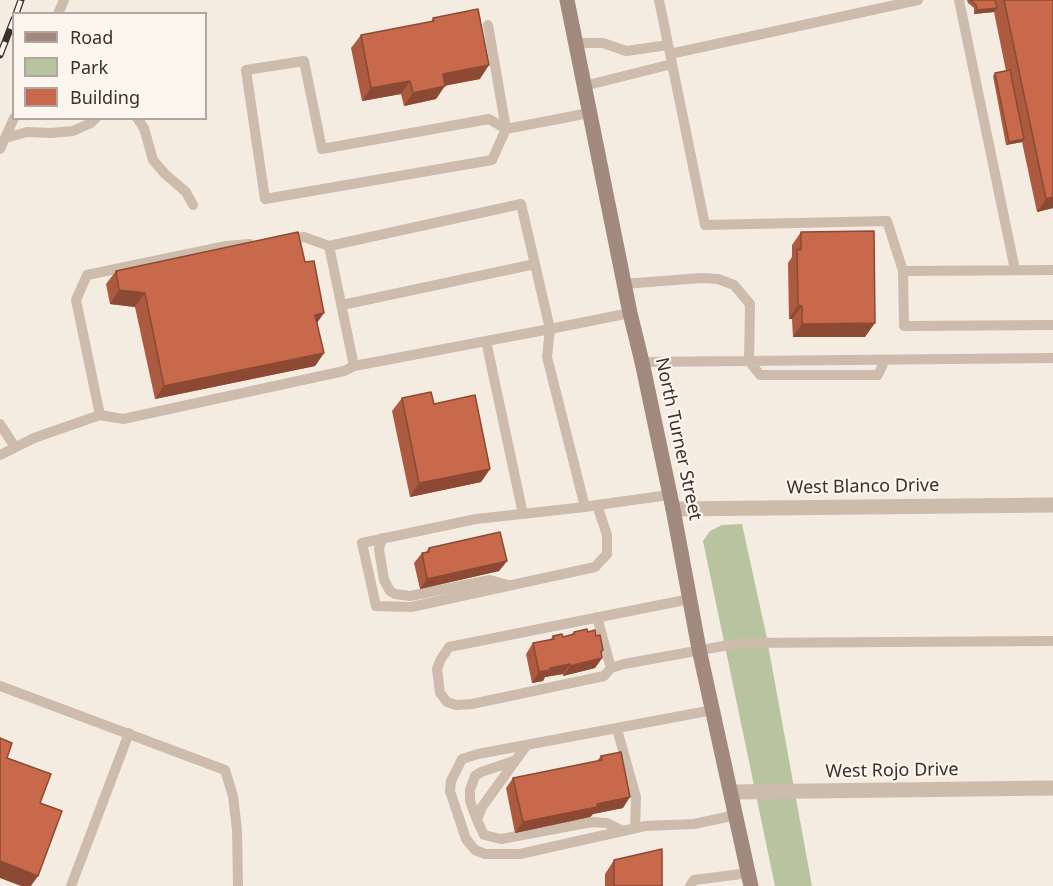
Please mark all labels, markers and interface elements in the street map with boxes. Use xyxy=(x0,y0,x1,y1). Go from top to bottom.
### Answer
legend xyxy=(12,12,207,120)
text: Road xyxy=(70,25,113,49)
text: Park xyxy=(70,55,108,79)
text: Building xyxy=(70,85,140,109)
street label: North Turner Street xyxy=(650,356,706,522)
street label: West Blanco Drive xyxy=(787,475,939,499)
street label: West Rojo Drive xyxy=(825,759,959,783)

